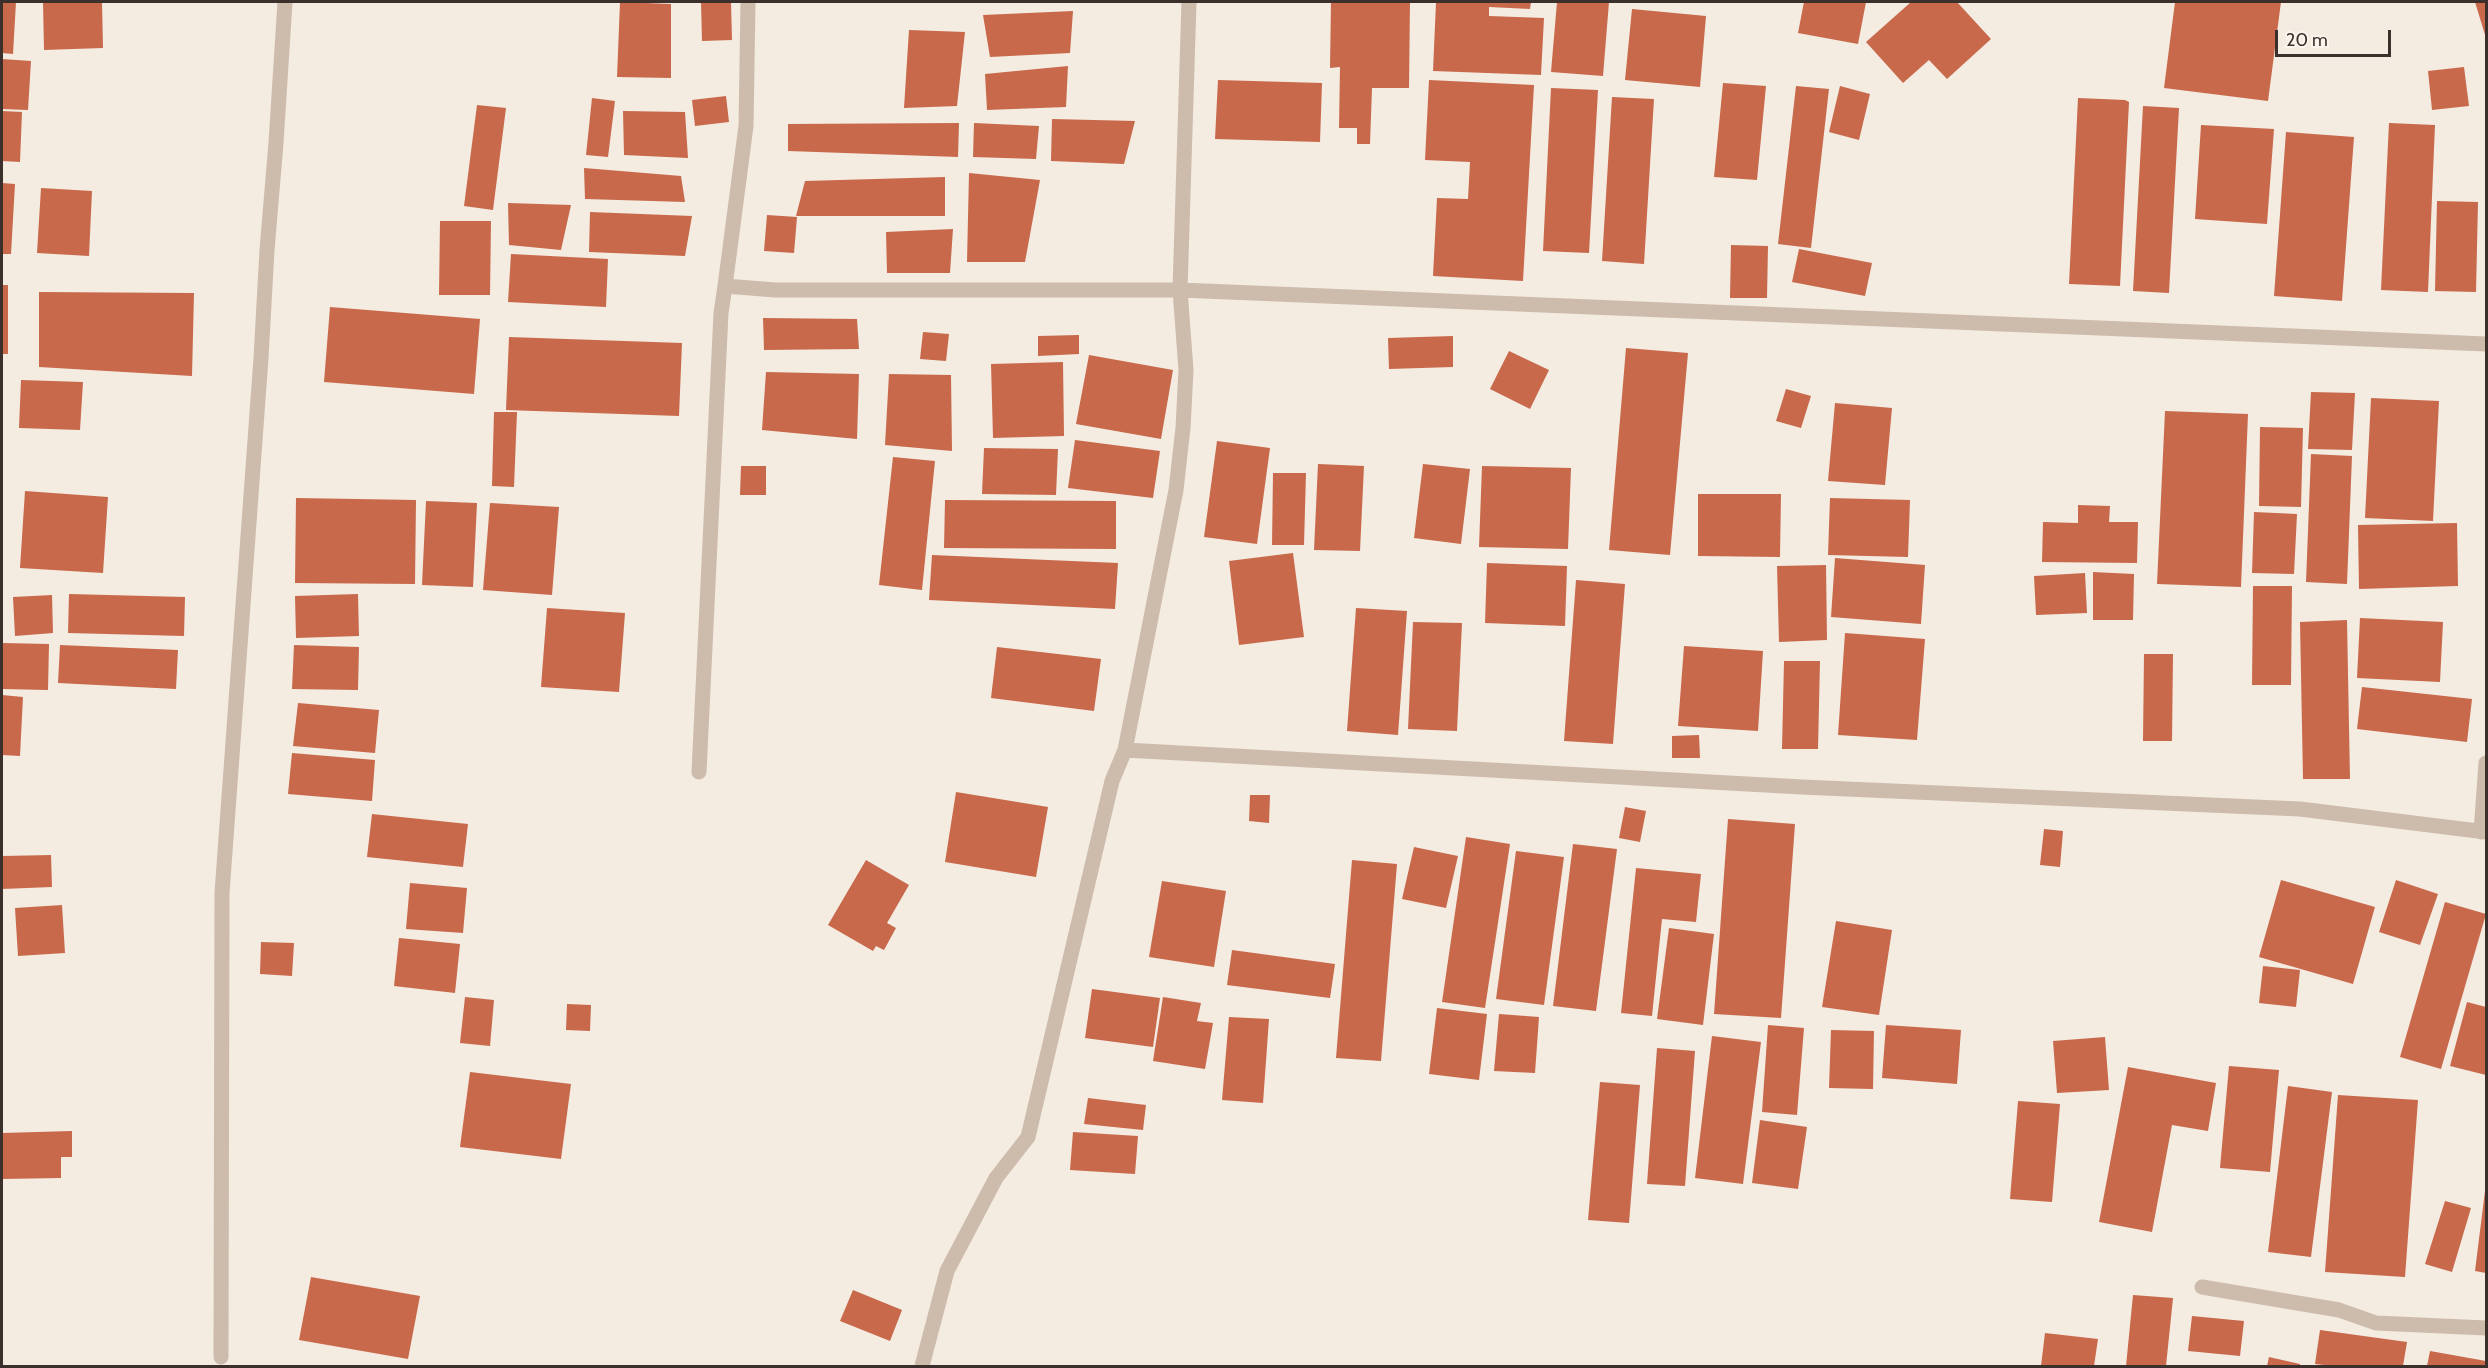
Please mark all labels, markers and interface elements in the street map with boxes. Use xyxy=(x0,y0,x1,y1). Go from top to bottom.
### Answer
scale bar xyxy=(2278,18,2394,56)
text: 20 m xyxy=(2286,29,2328,51)

